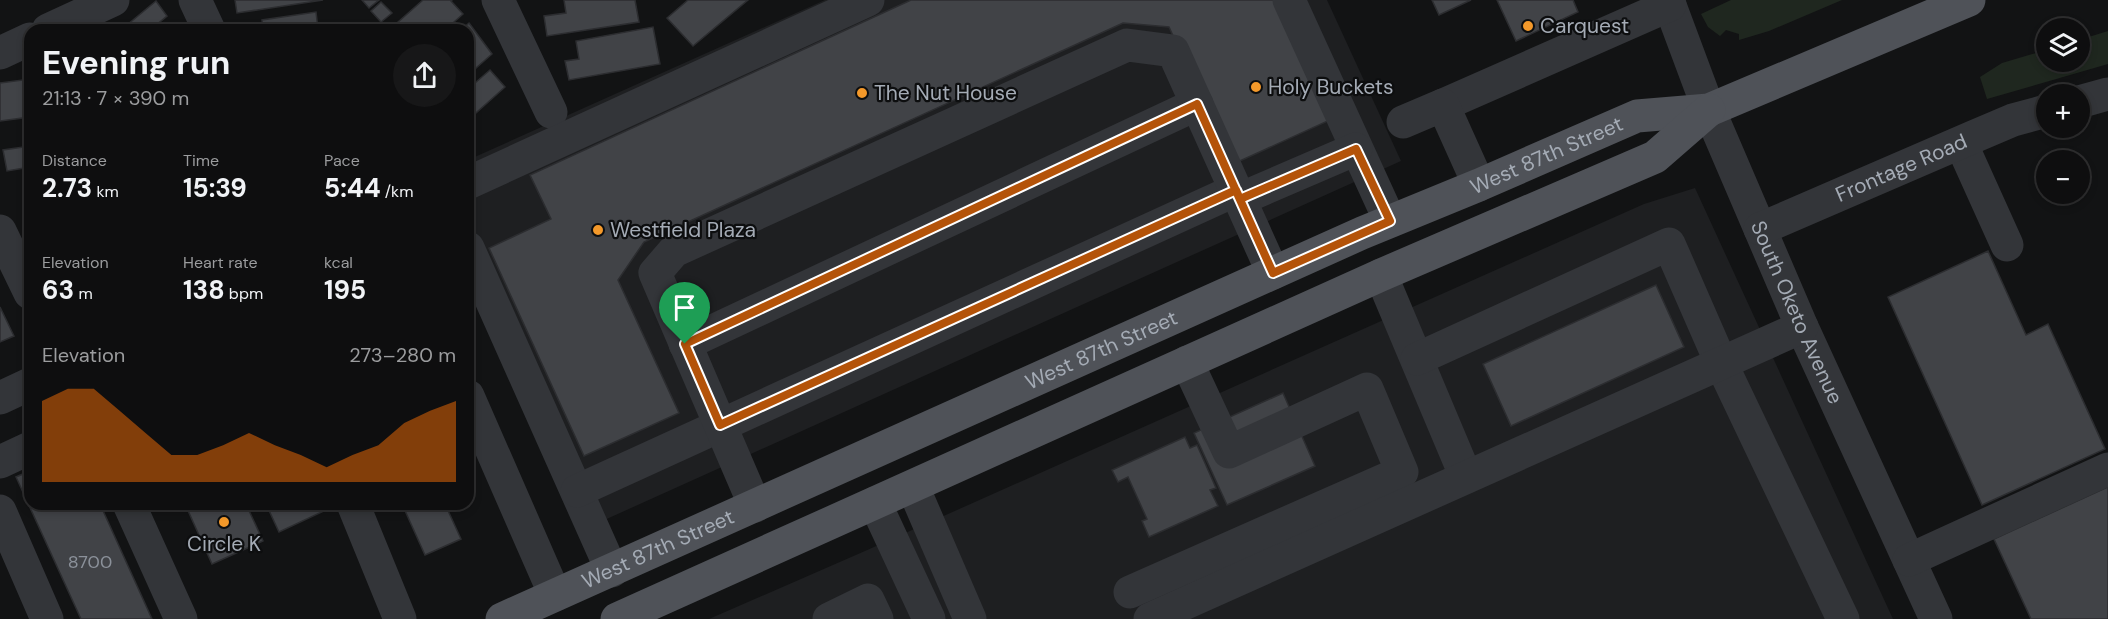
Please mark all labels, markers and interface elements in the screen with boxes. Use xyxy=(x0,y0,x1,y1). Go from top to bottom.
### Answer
place label: Carquest xyxy=(1540,12,1629,40)
map controls xyxy=(2036,18,2090,204)
button: layers xyxy=(2036,18,2090,72)
marker: Carquest xyxy=(1521,19,1535,33)
text: Evening run xyxy=(42,41,230,84)
button: share xyxy=(393,44,456,107)
place label: Holy Buckets xyxy=(1268,73,1394,101)
place label: The Nut House xyxy=(874,79,1017,107)
marker: Holy Buckets xyxy=(1249,80,1263,94)
button: + xyxy=(2036,84,2090,138)
text: 21:13 · 7 × 390 m xyxy=(42,85,189,111)
marker: The Nut House xyxy=(855,86,869,100)
street label: West 87th Street xyxy=(1466,110,1627,201)
street label: Frontage Road xyxy=(1831,127,1971,209)
text: Distance xyxy=(42,150,107,171)
text: Time xyxy=(183,150,219,171)
text: Pace xyxy=(324,150,360,171)
button: − xyxy=(2036,150,2090,204)
text: 2.73 xyxy=(42,171,92,205)
text: 15:39 xyxy=(183,171,247,205)
text: 5:44 xyxy=(324,171,381,205)
text: km xyxy=(92,181,119,202)
text: /km xyxy=(381,181,413,202)
place label: Westfield Plaza xyxy=(610,216,756,244)
street label: South Oketo Avenue xyxy=(1744,216,1850,409)
marker: Westfield Plaza xyxy=(591,223,605,237)
text: Elevation xyxy=(42,252,109,273)
text: Heart rate xyxy=(183,252,258,273)
text: kcal xyxy=(324,252,353,273)
text: 63 xyxy=(42,273,74,307)
text: 138 xyxy=(183,273,225,307)
text: 195 xyxy=(324,273,366,307)
pin xyxy=(659,282,710,344)
text: m xyxy=(74,283,93,304)
text: bpm xyxy=(225,283,263,304)
icon: arrive xyxy=(668,291,701,324)
street label: West 87th Street xyxy=(1021,304,1182,396)
text: Elevation xyxy=(42,342,125,368)
text: 273–280 m xyxy=(349,342,456,368)
street label: West 87th Street xyxy=(577,503,739,595)
marker: Circle K xyxy=(217,515,231,529)
place label: Circle K xyxy=(187,530,261,558)
house number: 8700 xyxy=(68,550,112,574)

